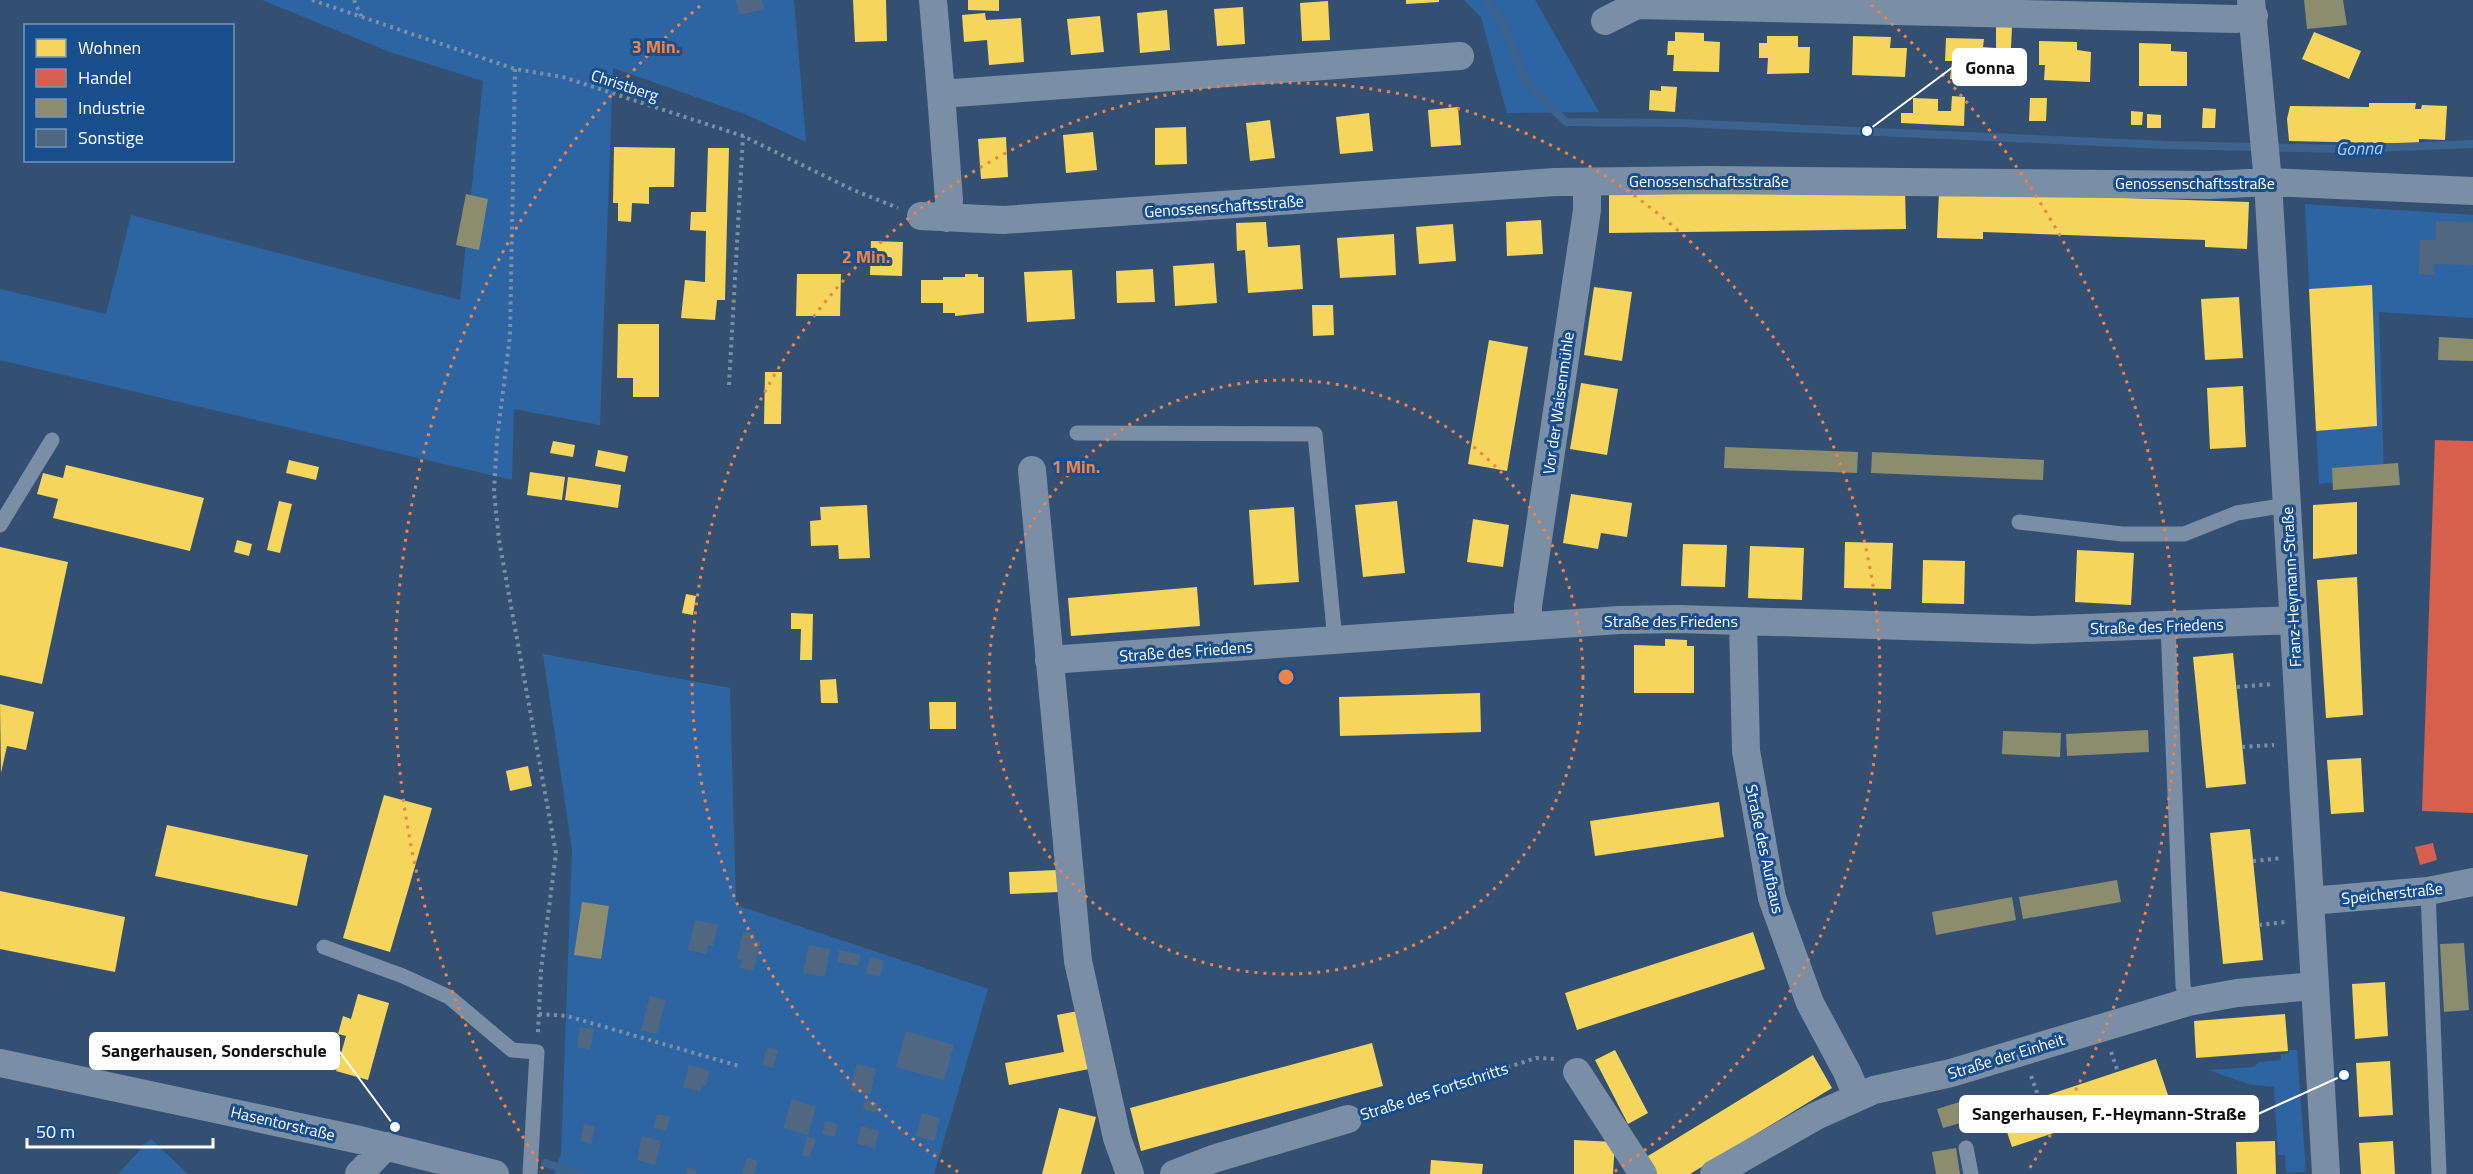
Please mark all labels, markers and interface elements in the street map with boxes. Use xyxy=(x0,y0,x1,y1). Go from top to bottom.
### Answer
legend xyxy=(24,24,234,162)
text: 3 Min. xyxy=(632,33,680,60)
text: Wohnen xyxy=(78,34,141,61)
callout: Gonna xyxy=(1953,49,2026,85)
text: Gonna xyxy=(1965,54,2015,81)
street label: Christberg xyxy=(588,63,662,107)
text: Handel xyxy=(78,64,132,91)
text: Industrie xyxy=(78,94,145,121)
text: Sonstige xyxy=(78,124,144,151)
water label: Gonna xyxy=(2336,134,2383,162)
street label: Genossenschaftsstraße xyxy=(1629,169,1789,193)
street label: Genossenschaftsstraße xyxy=(2115,171,2275,195)
street label: Genossenschaftsstraße xyxy=(1143,188,1305,224)
text: 2 Min. xyxy=(842,243,890,270)
street label: Vor der Waisenmühle xyxy=(1536,330,1580,476)
text: 1 Min. xyxy=(1052,453,1100,480)
street label: Franz-Heymann-Straße xyxy=(2275,506,2307,668)
street label: Straße des Friedens xyxy=(1604,609,1738,633)
street label: Straße des Friedens xyxy=(2090,612,2224,640)
street label: Straße des Friedens xyxy=(1118,634,1254,668)
centre of rings xyxy=(1276,667,1296,687)
street label: Straße des Aufbaus xyxy=(1740,782,1790,916)
street label: Speicherstraße xyxy=(2340,876,2444,910)
street label: Straße der Einheit xyxy=(1945,1027,2068,1085)
callout: Sangerhausen, Sonderschule xyxy=(90,1033,339,1069)
text: Sangerhausen, Sonderschule xyxy=(101,1037,327,1064)
street label: Straße des Fortschritts xyxy=(1357,1056,1511,1126)
callout: Sangerhausen, F.-Heymann-Straße xyxy=(1960,1096,2258,1132)
street label: Hasentorstraße xyxy=(228,1099,338,1147)
text: Sangerhausen, F.-Heymann-Straße xyxy=(1972,1100,2246,1127)
scale bar xyxy=(27,1111,213,1149)
text: 50 m xyxy=(36,1118,75,1145)

